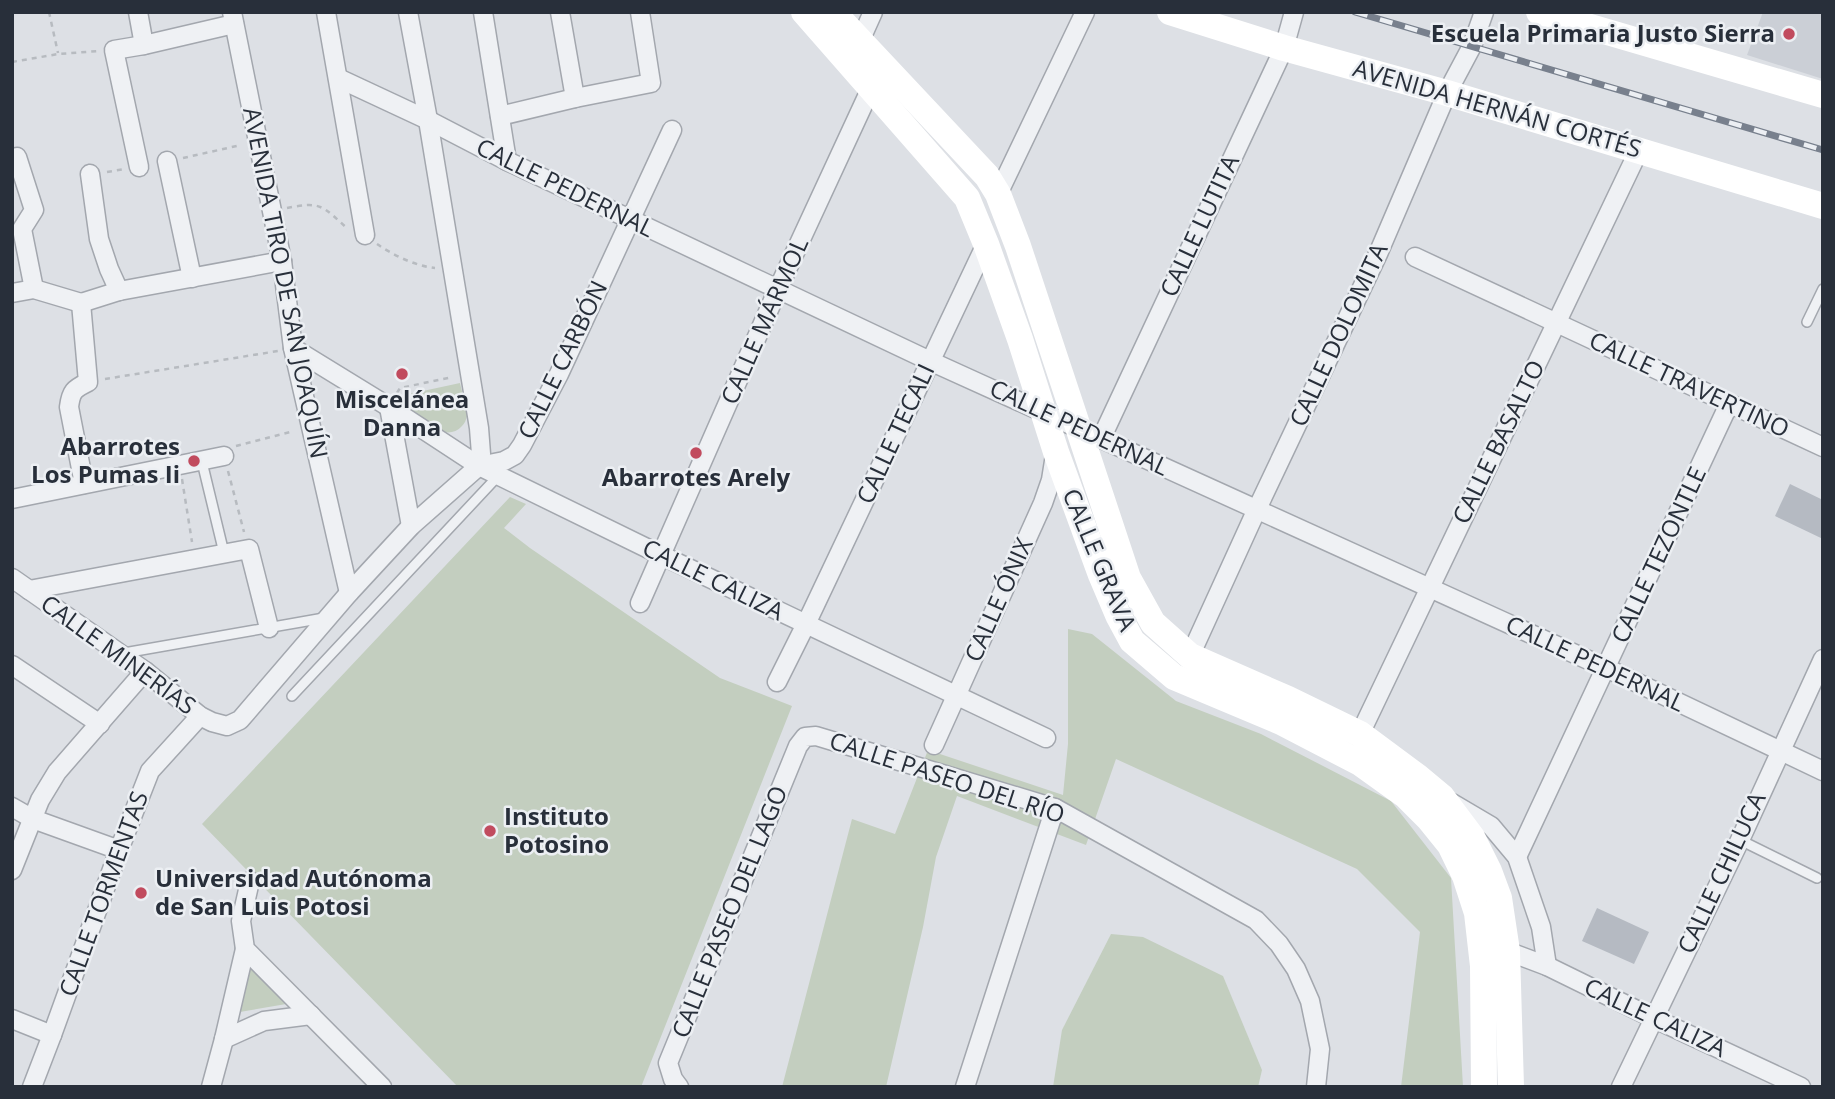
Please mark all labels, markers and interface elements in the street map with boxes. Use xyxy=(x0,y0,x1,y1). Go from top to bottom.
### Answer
place label: Escuela Primaria Justo Sierra xyxy=(1431,16,1775,49)
marker: Escuela Primaria Justo Sierra xyxy=(1781,26,1797,42)
street label: AVENIDA HERNÁN CORTÉS xyxy=(1350,51,1645,165)
street label: AVENIDA TIRO DE SAN JOAQUÍN xyxy=(236,104,337,461)
street label: CALLE PEDERNAL xyxy=(471,129,660,244)
street label: CALLE LUTITA xyxy=(1151,148,1246,302)
street label: CALLE MÁRMOL xyxy=(712,232,815,409)
street label: CALLE DOLOMITA xyxy=(1281,237,1395,431)
street label: CALLE CARBÓN xyxy=(509,275,614,444)
street label: CALLE TRAVERTINO xyxy=(1584,323,1795,445)
street label: CALLE BASALTO xyxy=(1444,354,1552,529)
street label: CALLE TECALI xyxy=(848,358,942,509)
marker: Miscelánea Danna xyxy=(394,366,410,382)
street label: CALLE PEDERNAL xyxy=(985,371,1175,483)
place label: Miscelánea Danna xyxy=(335,382,469,443)
place label: Abarrotes Los Pumas Ii xyxy=(31,429,180,490)
marker: Abarrotes Arely xyxy=(688,445,704,461)
marker: Abarrotes Los Pumas Ii xyxy=(186,453,202,469)
place label: Abarrotes Arely xyxy=(602,460,790,493)
street label: CALLE TEZONTLE xyxy=(1602,461,1713,648)
street label: CALLE GRAVA xyxy=(1056,483,1146,637)
street label: CALLE CALIZA xyxy=(638,530,791,627)
street label: CALLE ÓNIX xyxy=(956,532,1040,667)
street label: CALLE MINERÍAS xyxy=(35,586,203,721)
street label: CALLE PEDERNAL xyxy=(1501,607,1691,719)
street label: CALLE PASEO DEL RÍO xyxy=(826,723,1069,830)
street label: CALLE PASEO DEL LAGO xyxy=(663,780,794,1042)
street label: CALLE CHILUCA xyxy=(1669,785,1773,959)
street label: CALLE TORMENTAS xyxy=(50,786,155,1001)
place label: Instituto Potosino xyxy=(504,799,609,860)
marker: Instituto Potosino xyxy=(482,823,498,839)
place label: Universidad Autónoma de San Luis Potosi xyxy=(155,861,432,922)
marker: Universidad Autónoma de San Luis Potosi xyxy=(133,885,149,901)
street label: CALLE CALIZA xyxy=(1579,969,1733,1064)

